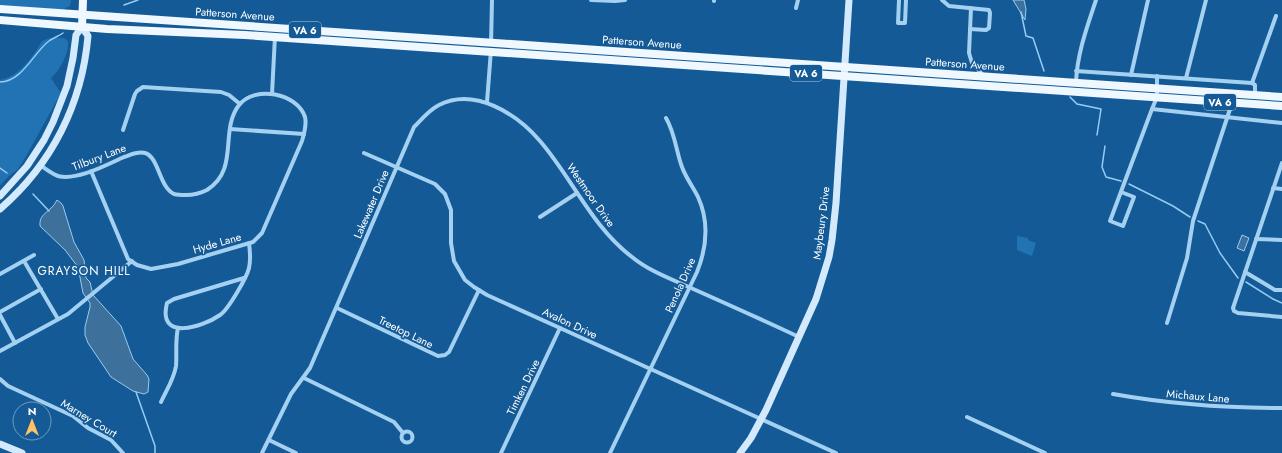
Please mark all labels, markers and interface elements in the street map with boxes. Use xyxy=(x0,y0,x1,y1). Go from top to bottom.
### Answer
street label: Patterson Avenue xyxy=(195,3,276,25)
road number: VA 6 xyxy=(289,22,321,38)
street label: Patterson Avenue xyxy=(602,31,683,53)
street label: Patterson Avenue xyxy=(925,53,1006,75)
road number: VA 6 xyxy=(790,65,822,81)
road number: VA 6 xyxy=(1204,94,1236,110)
street label: Tilbury Lane xyxy=(70,139,129,175)
street label: Westmoor Drive xyxy=(563,160,619,231)
street label: Lakewater Drive xyxy=(349,167,393,241)
street label: Maybeury Drive xyxy=(809,185,833,260)
street label: Hyde Lane xyxy=(191,228,243,258)
street label: Penola Drive xyxy=(661,255,699,315)
district label: GRAYSON HILL xyxy=(37,262,131,280)
street label: Avalon Drive xyxy=(540,303,600,343)
street label: Treetop Lane xyxy=(376,312,436,352)
street label: Timken Drive xyxy=(503,356,544,418)
street label: Michaux Lane xyxy=(1166,385,1231,407)
street label: Marney Court xyxy=(58,395,120,441)
north arrow xyxy=(12,401,52,441)
text: N xyxy=(28,403,36,419)

